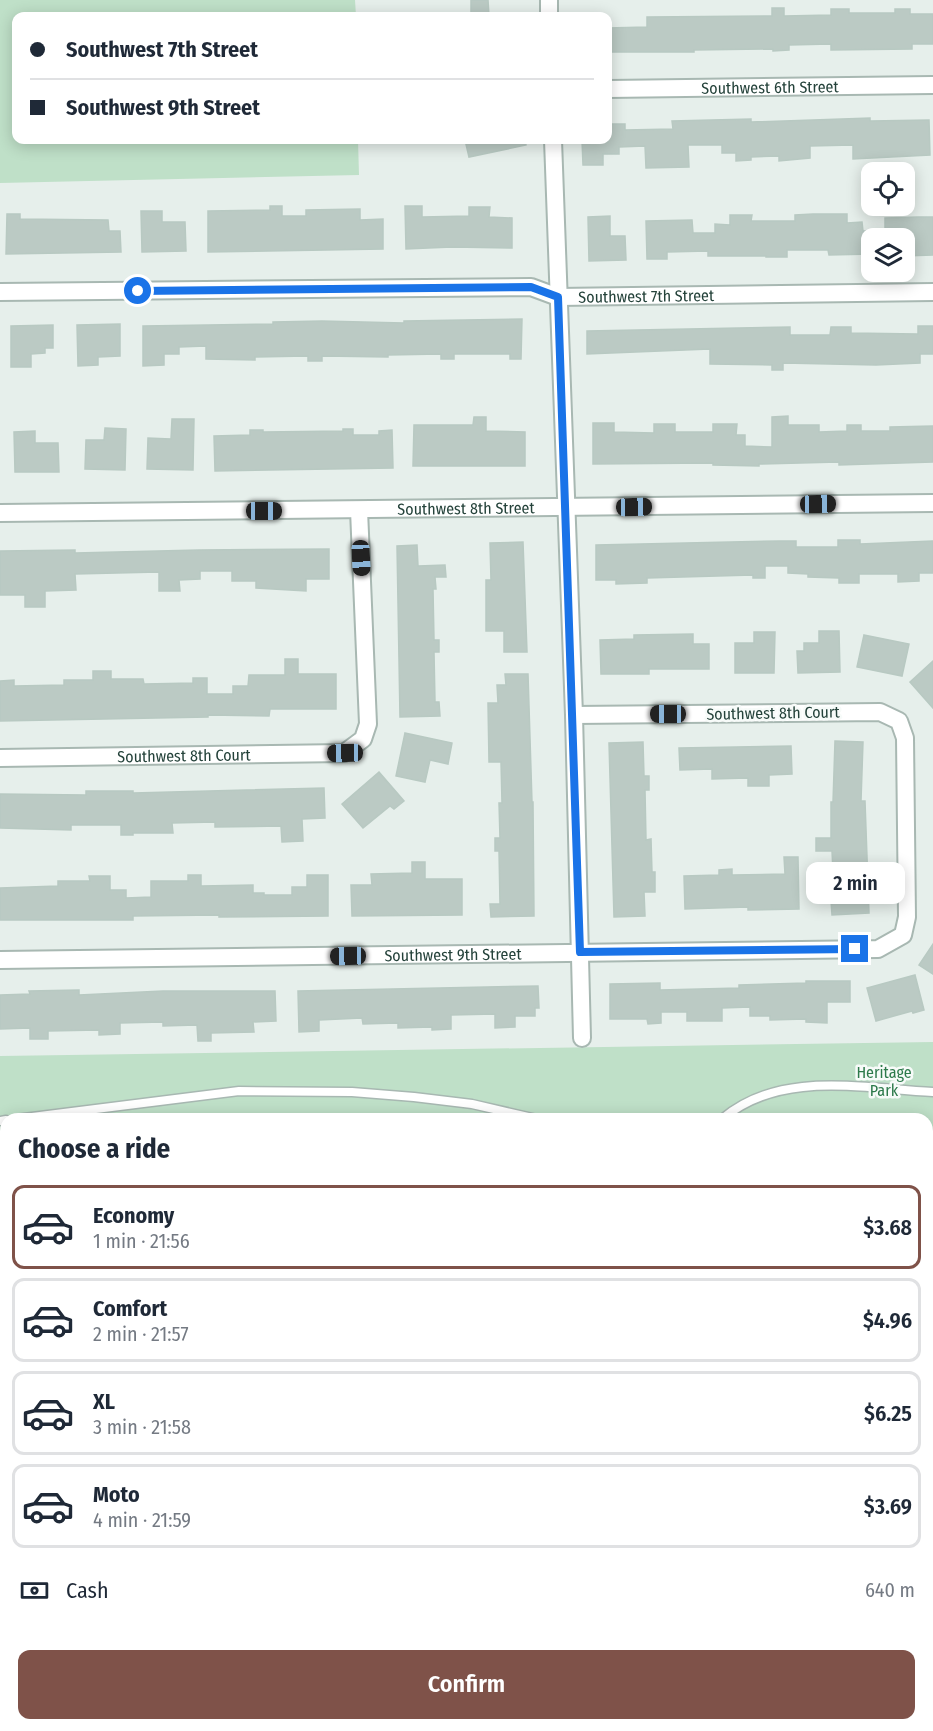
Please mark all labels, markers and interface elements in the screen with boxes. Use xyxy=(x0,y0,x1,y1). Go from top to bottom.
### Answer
text: Southwest 7th Street xyxy=(66,36,258,63)
street label: Southwest 6th Street xyxy=(701,77,840,97)
text: Southwest 9th Street xyxy=(66,94,260,121)
map controls xyxy=(861,162,915,282)
button: locate xyxy=(861,162,915,216)
button: layers xyxy=(861,228,915,282)
route start xyxy=(124,277,151,304)
street label: Southwest 7th Street xyxy=(578,285,715,306)
car xyxy=(800,495,836,513)
street label: Southwest 8th Street xyxy=(397,498,536,518)
car xyxy=(616,498,652,516)
car xyxy=(246,502,282,520)
car xyxy=(351,540,371,576)
street label: Southwest 8th Court xyxy=(706,702,841,724)
car xyxy=(650,705,686,723)
car xyxy=(327,744,363,762)
street label: Southwest 8th Court xyxy=(117,745,252,766)
callout: 2 min xyxy=(806,862,904,904)
text: 2 min xyxy=(833,871,878,895)
route end xyxy=(841,935,868,962)
street label: Southwest 9th Street xyxy=(384,944,522,965)
car xyxy=(330,947,366,965)
park label: Heritage Park xyxy=(856,1063,912,1100)
text: Choose a ride xyxy=(18,1133,170,1165)
icon: car xyxy=(21,1200,75,1254)
text: Economy xyxy=(93,1202,174,1229)
text: $3.68 xyxy=(863,1214,912,1241)
text: 1 min · 21:56 xyxy=(93,1229,190,1253)
icon: car xyxy=(21,1293,75,1347)
text: Comfort xyxy=(93,1295,167,1322)
text: $4.96 xyxy=(863,1307,912,1334)
text: 2 min · 21:57 xyxy=(93,1322,188,1346)
icon: car xyxy=(21,1386,75,1440)
text: XL xyxy=(93,1388,115,1415)
text: $6.25 xyxy=(864,1400,912,1427)
text: 3 min · 21:58 xyxy=(93,1415,191,1439)
icon: car xyxy=(21,1479,75,1533)
text: Moto xyxy=(93,1481,140,1508)
text: $3.69 xyxy=(864,1493,912,1520)
text: 4 min · 21:59 xyxy=(93,1508,191,1532)
icon: cash xyxy=(18,1574,51,1607)
text: Cash xyxy=(66,1577,109,1604)
text: 640 m xyxy=(865,1578,915,1602)
button: Confirm xyxy=(18,1650,915,1719)

